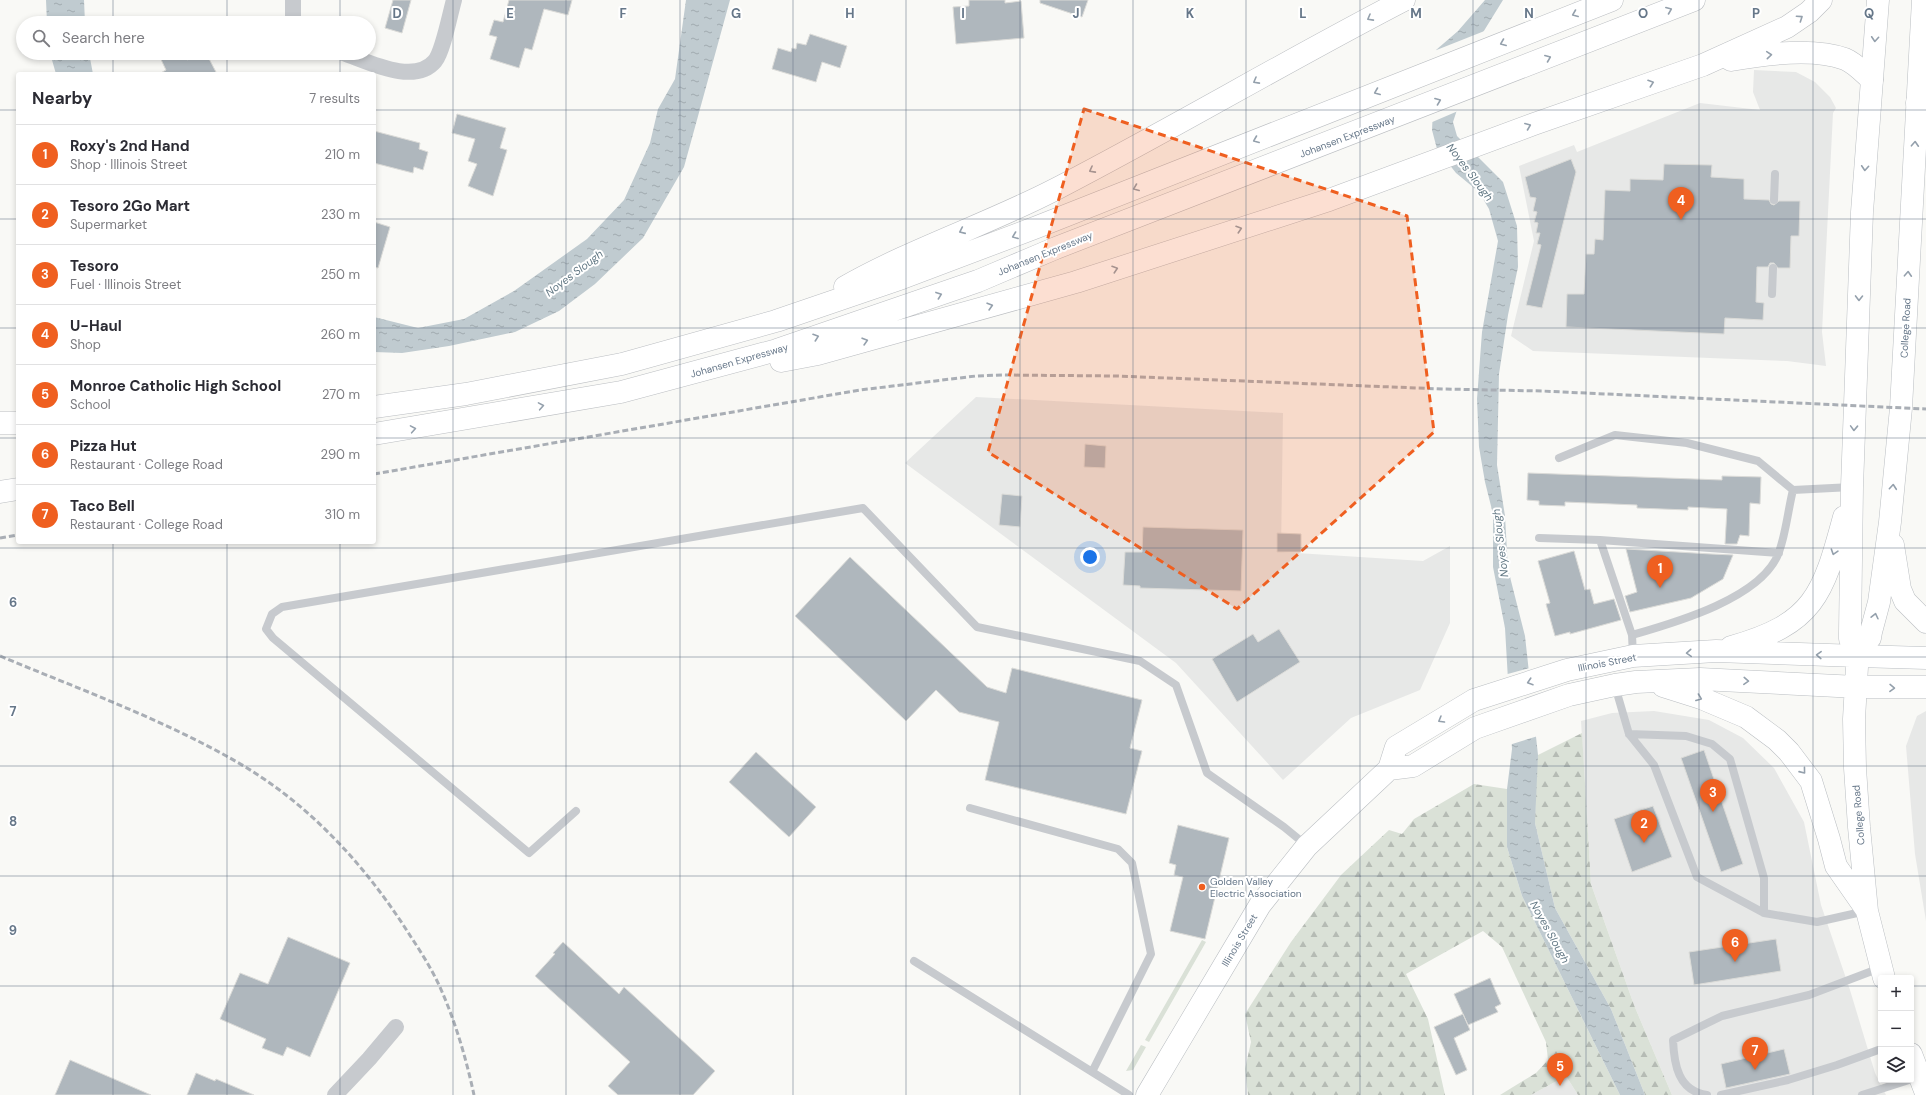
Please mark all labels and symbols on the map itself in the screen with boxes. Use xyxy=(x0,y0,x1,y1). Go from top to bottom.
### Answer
text: D xyxy=(392,5,402,22)
text: E xyxy=(506,5,514,22)
text: F xyxy=(619,5,627,22)
text: G xyxy=(731,5,741,22)
text: H xyxy=(845,5,855,22)
text: I xyxy=(961,5,965,22)
text: J xyxy=(1072,5,1080,22)
text: K xyxy=(1186,5,1195,22)
text: L xyxy=(1299,5,1307,22)
text: M xyxy=(1410,5,1422,22)
text: N xyxy=(1524,5,1534,22)
text: O xyxy=(1638,5,1648,22)
text: P xyxy=(1752,5,1760,22)
text: Q xyxy=(1864,5,1874,22)
one-way arrow xyxy=(1664,7,1672,15)
one-way arrow xyxy=(1572,10,1579,18)
one-way arrow xyxy=(1366,14,1374,21)
one-way arrow xyxy=(1796,16,1803,23)
one-way arrow xyxy=(1871,36,1880,42)
one-way arrow xyxy=(1499,38,1507,46)
one-way arrow xyxy=(1766,51,1772,60)
one-way arrow xyxy=(1544,54,1551,62)
one-way arrow xyxy=(1253,77,1260,84)
one-way arrow xyxy=(1647,79,1654,88)
one-way arrow xyxy=(1374,88,1381,96)
one-way arrow xyxy=(1433,98,1441,106)
street label: Johansen Expressway xyxy=(1298,112,1397,161)
one-way arrow xyxy=(1524,123,1532,131)
one-way arrow xyxy=(1253,136,1260,144)
water label: Noyes Slough xyxy=(1444,140,1496,204)
one-way arrow xyxy=(1910,141,1919,147)
one-way arrow xyxy=(1089,165,1096,172)
one-way arrow xyxy=(1861,165,1870,171)
one-way arrow xyxy=(1132,184,1139,192)
pin: 4 xyxy=(1668,187,1694,220)
one-way arrow xyxy=(959,226,966,234)
one-way arrow xyxy=(1235,226,1242,234)
street label: Johansen Expressway xyxy=(996,228,1095,278)
one-way arrow xyxy=(1011,231,1018,239)
water label: Noyes Slough xyxy=(542,247,606,299)
one-way arrow xyxy=(1111,266,1118,274)
one-way arrow xyxy=(1903,271,1912,277)
one-way arrow xyxy=(935,291,942,299)
one-way arrow xyxy=(1855,295,1863,301)
street label: College Road xyxy=(1897,298,1914,358)
one-way arrow xyxy=(986,302,993,311)
one-way arrow xyxy=(812,334,819,342)
one-way arrow xyxy=(861,337,868,346)
street label: Johansen Expressway xyxy=(689,340,790,381)
one-way arrow xyxy=(538,402,544,411)
one-way arrow xyxy=(409,425,416,433)
one-way arrow xyxy=(1850,425,1858,431)
one-way arrow xyxy=(1889,484,1898,490)
water label: Noyes Slough xyxy=(1489,508,1511,578)
your location xyxy=(1080,547,1100,567)
one-way arrow xyxy=(1830,548,1839,555)
pin: 1 xyxy=(1647,555,1673,588)
text: 6 xyxy=(9,594,17,611)
one-way arrow xyxy=(1871,613,1879,619)
one-way arrow xyxy=(1686,648,1692,657)
street label: Illinois Street xyxy=(1577,650,1638,675)
one-way arrow xyxy=(1816,651,1822,660)
one-way arrow xyxy=(1527,677,1534,686)
one-way arrow xyxy=(1743,677,1749,685)
one-way arrow xyxy=(1889,684,1895,692)
one-way arrow xyxy=(1696,693,1703,701)
text: 7 xyxy=(10,703,17,720)
one-way arrow xyxy=(1437,715,1445,722)
one-way arrow xyxy=(1798,767,1805,774)
pin: 3 xyxy=(1700,779,1726,812)
street label: College Road xyxy=(1849,784,1868,846)
pin: 2 xyxy=(1631,810,1657,843)
text: 8 xyxy=(9,813,17,830)
place label: Golden Valley Electric Association xyxy=(1210,875,1302,900)
marker: Golden Valley Electric Association xyxy=(1197,882,1207,892)
water label: Noyes Slough xyxy=(1527,899,1573,965)
street label: Illinois Street xyxy=(1219,911,1260,969)
text: 9 xyxy=(9,922,17,939)
pin: 6 xyxy=(1722,929,1748,962)
pin: 7 xyxy=(1742,1037,1768,1070)
pin: 5 xyxy=(1547,1053,1573,1086)

